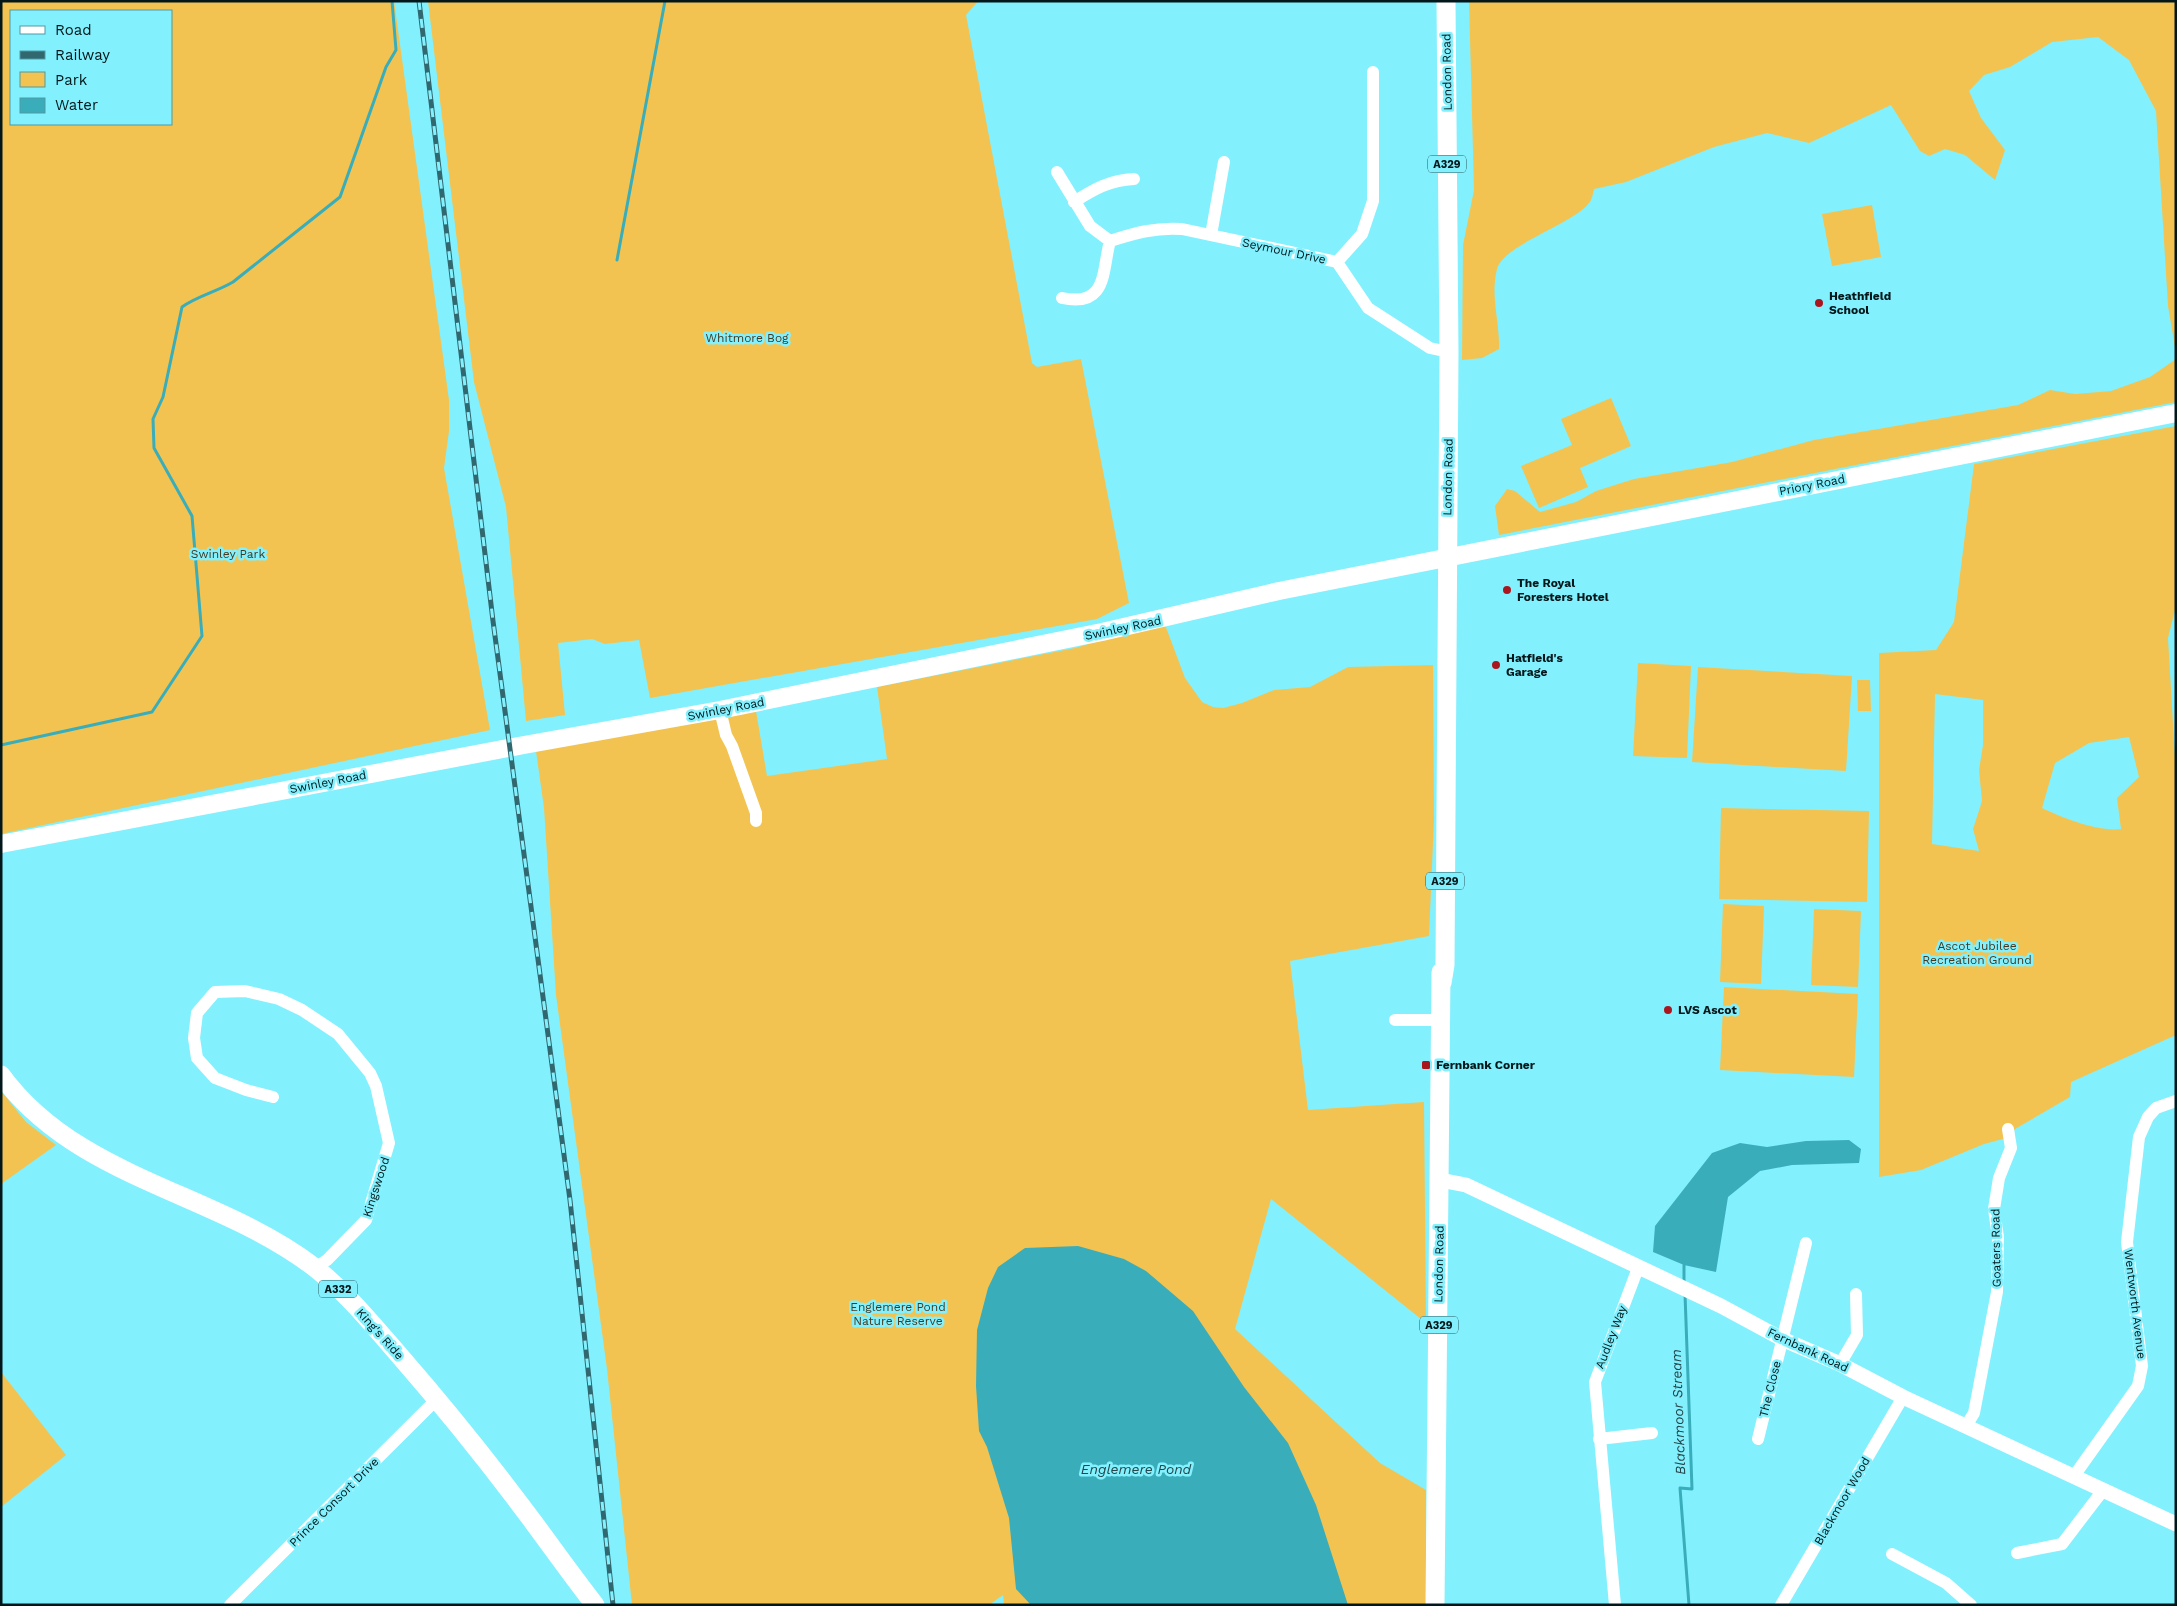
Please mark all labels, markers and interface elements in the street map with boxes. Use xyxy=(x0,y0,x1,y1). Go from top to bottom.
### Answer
legend xyxy=(10,10,172,125)
text: Road xyxy=(55,21,92,39)
street label: London Road xyxy=(1439,33,1455,111)
text: Railway xyxy=(55,46,110,64)
text: Park xyxy=(55,71,88,89)
text: Water xyxy=(55,96,98,114)
road number: A329 xyxy=(1428,156,1466,172)
street label: Seymour Drive xyxy=(1241,235,1327,267)
place label: Heathfield School xyxy=(1829,289,1891,317)
marker: Heathfield School xyxy=(1813,297,1825,309)
park label: Whitmore Bog xyxy=(706,331,789,345)
street label: London Road xyxy=(1440,438,1456,516)
street label: Priory Road xyxy=(1778,472,1846,498)
park label: Swinley Park xyxy=(191,547,265,561)
place label: The Royal Foresters Hotel xyxy=(1517,576,1609,604)
marker: The Royal Foresters Hotel xyxy=(1501,584,1513,596)
street label: Swinley Road xyxy=(1083,613,1163,643)
place label: Hatfield's Garage xyxy=(1506,651,1564,679)
marker: Hatfield's Garage xyxy=(1490,659,1502,671)
street label: Swinley Road xyxy=(686,695,766,723)
street label: Swinley Road xyxy=(288,768,368,796)
road number: A329 xyxy=(1426,872,1464,889)
park label: Ascot Jubilee Recreation Ground xyxy=(1922,939,2032,967)
place label: LVS Ascot xyxy=(1678,1003,1737,1017)
marker: LVS Ascot xyxy=(1662,1004,1674,1016)
place label: Fernbank Corner xyxy=(1436,1058,1536,1072)
marker: Fernbank Corner xyxy=(1420,1059,1432,1071)
street label: Kingswood xyxy=(360,1155,392,1219)
street label: Goaters Road xyxy=(1988,1209,2004,1287)
street label: London Road xyxy=(1431,1225,1447,1303)
street label: Wentworth Avenue xyxy=(2121,1248,2149,1360)
road number: A332 xyxy=(319,1280,357,1298)
park label: Englemere Pond Nature Reserve xyxy=(850,1300,946,1328)
street label: Audley Way xyxy=(1593,1303,1630,1371)
street label: King's Ride xyxy=(354,1306,407,1362)
road number: A329 xyxy=(1420,1316,1458,1334)
street label: Fernbank Road xyxy=(1765,1325,1851,1375)
water label: Blackmoor Stream xyxy=(1668,1349,1688,1475)
street label: The Close xyxy=(1756,1359,1784,1419)
street label: Prince Consort Drive xyxy=(286,1454,382,1550)
street label: Blackmoor Wood xyxy=(1811,1455,1873,1547)
water label: Englemere Pond xyxy=(1081,1461,1192,1477)

